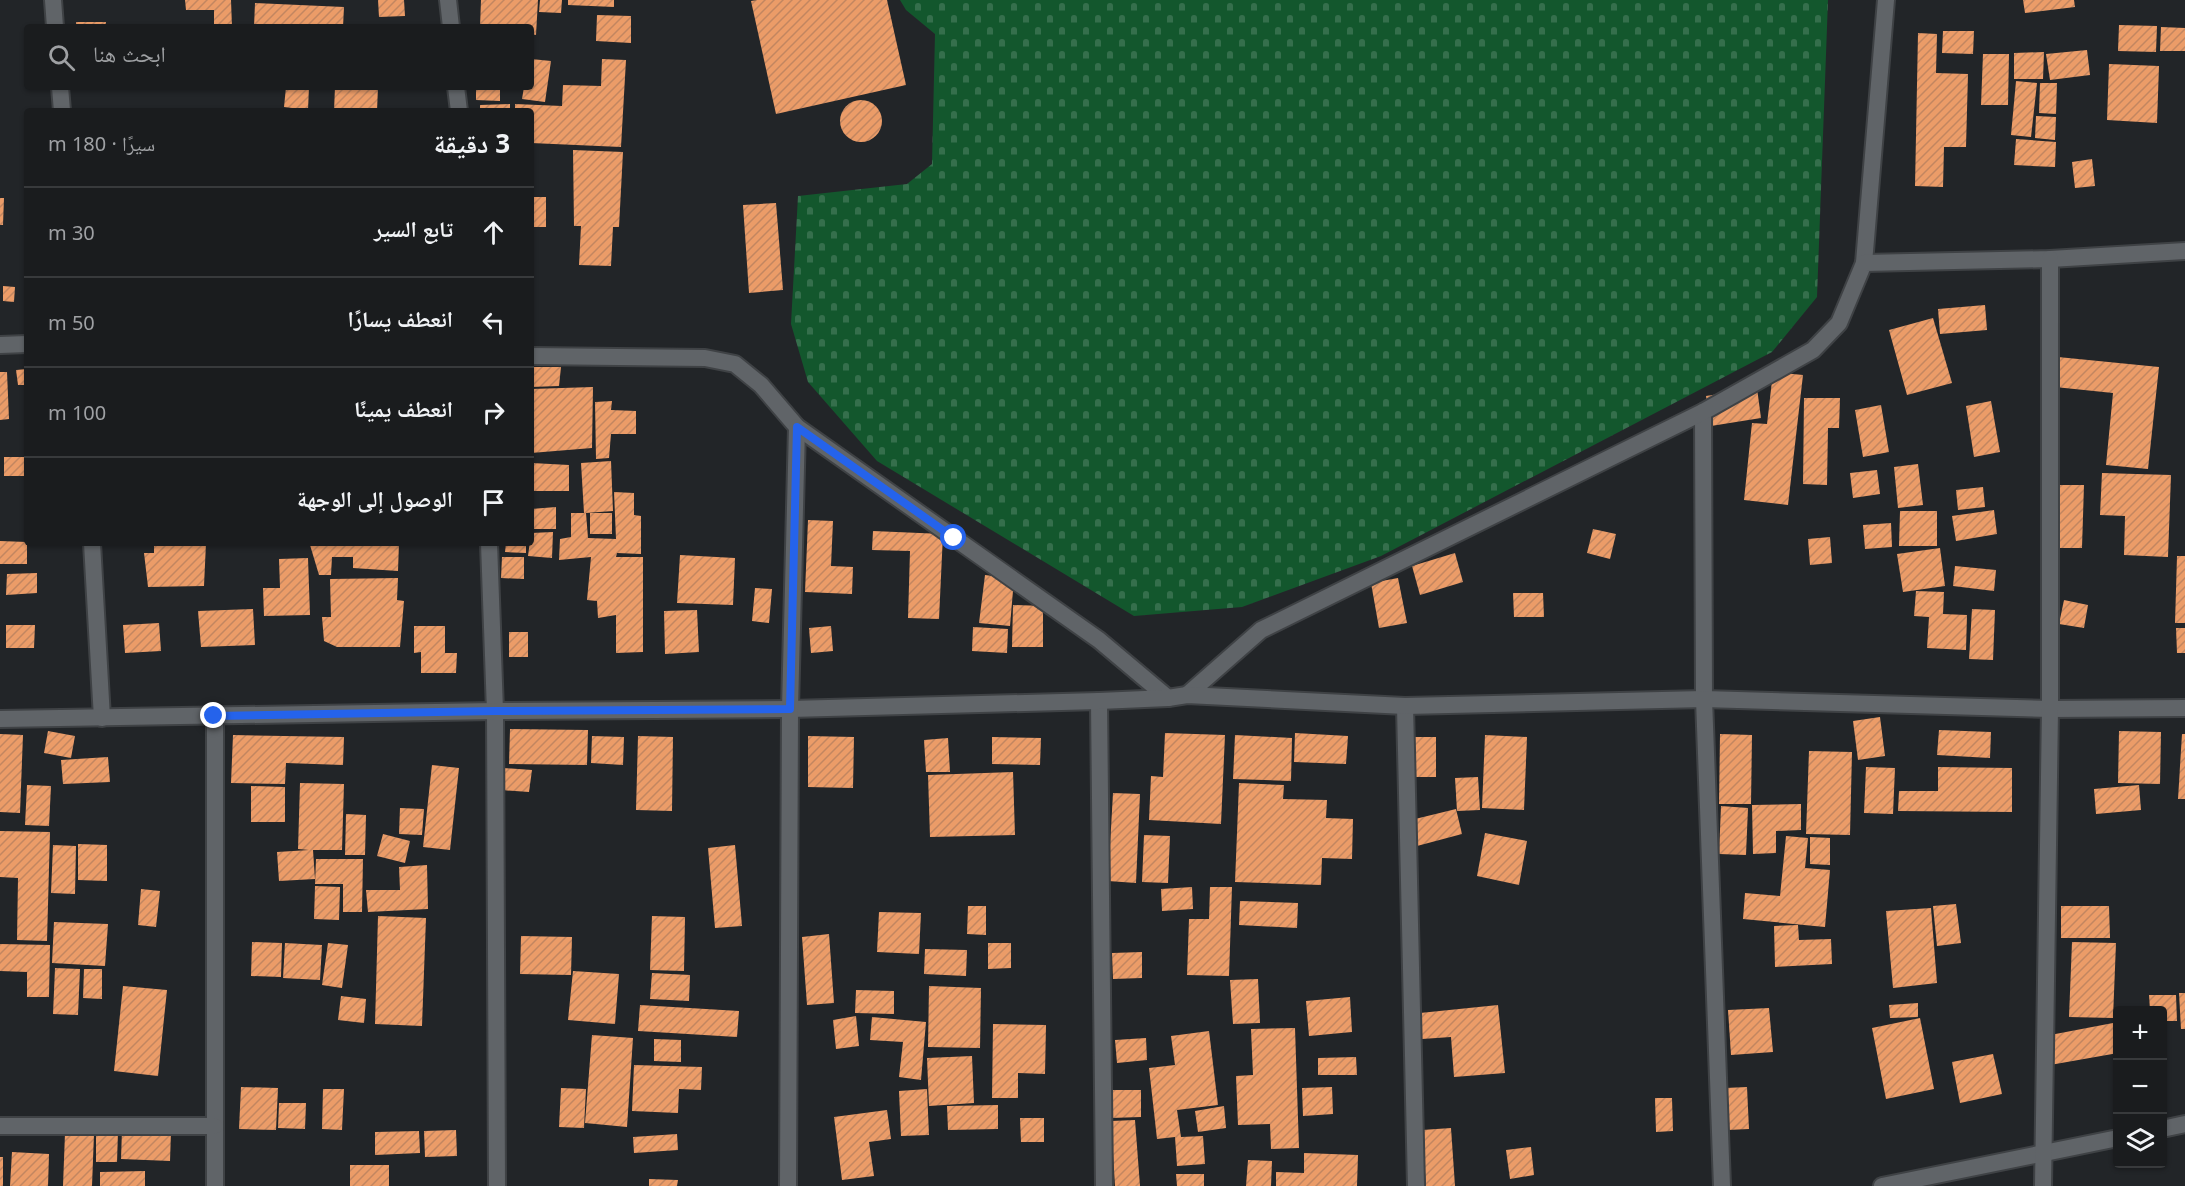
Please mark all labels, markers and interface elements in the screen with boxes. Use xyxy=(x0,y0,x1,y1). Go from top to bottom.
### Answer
search box xyxy=(24,24,534,90)
text: ابحث هنا xyxy=(93,38,166,68)
icon: search xyxy=(45,41,78,74)
text: 3 دقيقة xyxy=(434,125,510,161)
text: سيرًا · 180 m xyxy=(48,130,155,157)
text: تابع السير xyxy=(374,213,453,243)
icon: ahead xyxy=(477,216,510,249)
text: 30 m xyxy=(48,219,95,246)
text: انعطف يسارًا xyxy=(348,303,453,333)
icon: left xyxy=(477,306,510,339)
text: 50 m xyxy=(48,309,95,336)
text: انعطف يمينًا xyxy=(354,393,453,423)
icon: right xyxy=(477,396,510,429)
text: 100 m xyxy=(48,399,106,426)
text: الوصول إلى الوجهة xyxy=(297,483,453,513)
icon: arrive xyxy=(477,486,510,519)
route start xyxy=(940,524,966,550)
route end xyxy=(200,702,226,728)
map controls xyxy=(2113,1006,2167,1168)
button: + xyxy=(2113,1006,2167,1060)
button: − xyxy=(2113,1060,2167,1114)
button: layers xyxy=(2113,1114,2167,1168)

